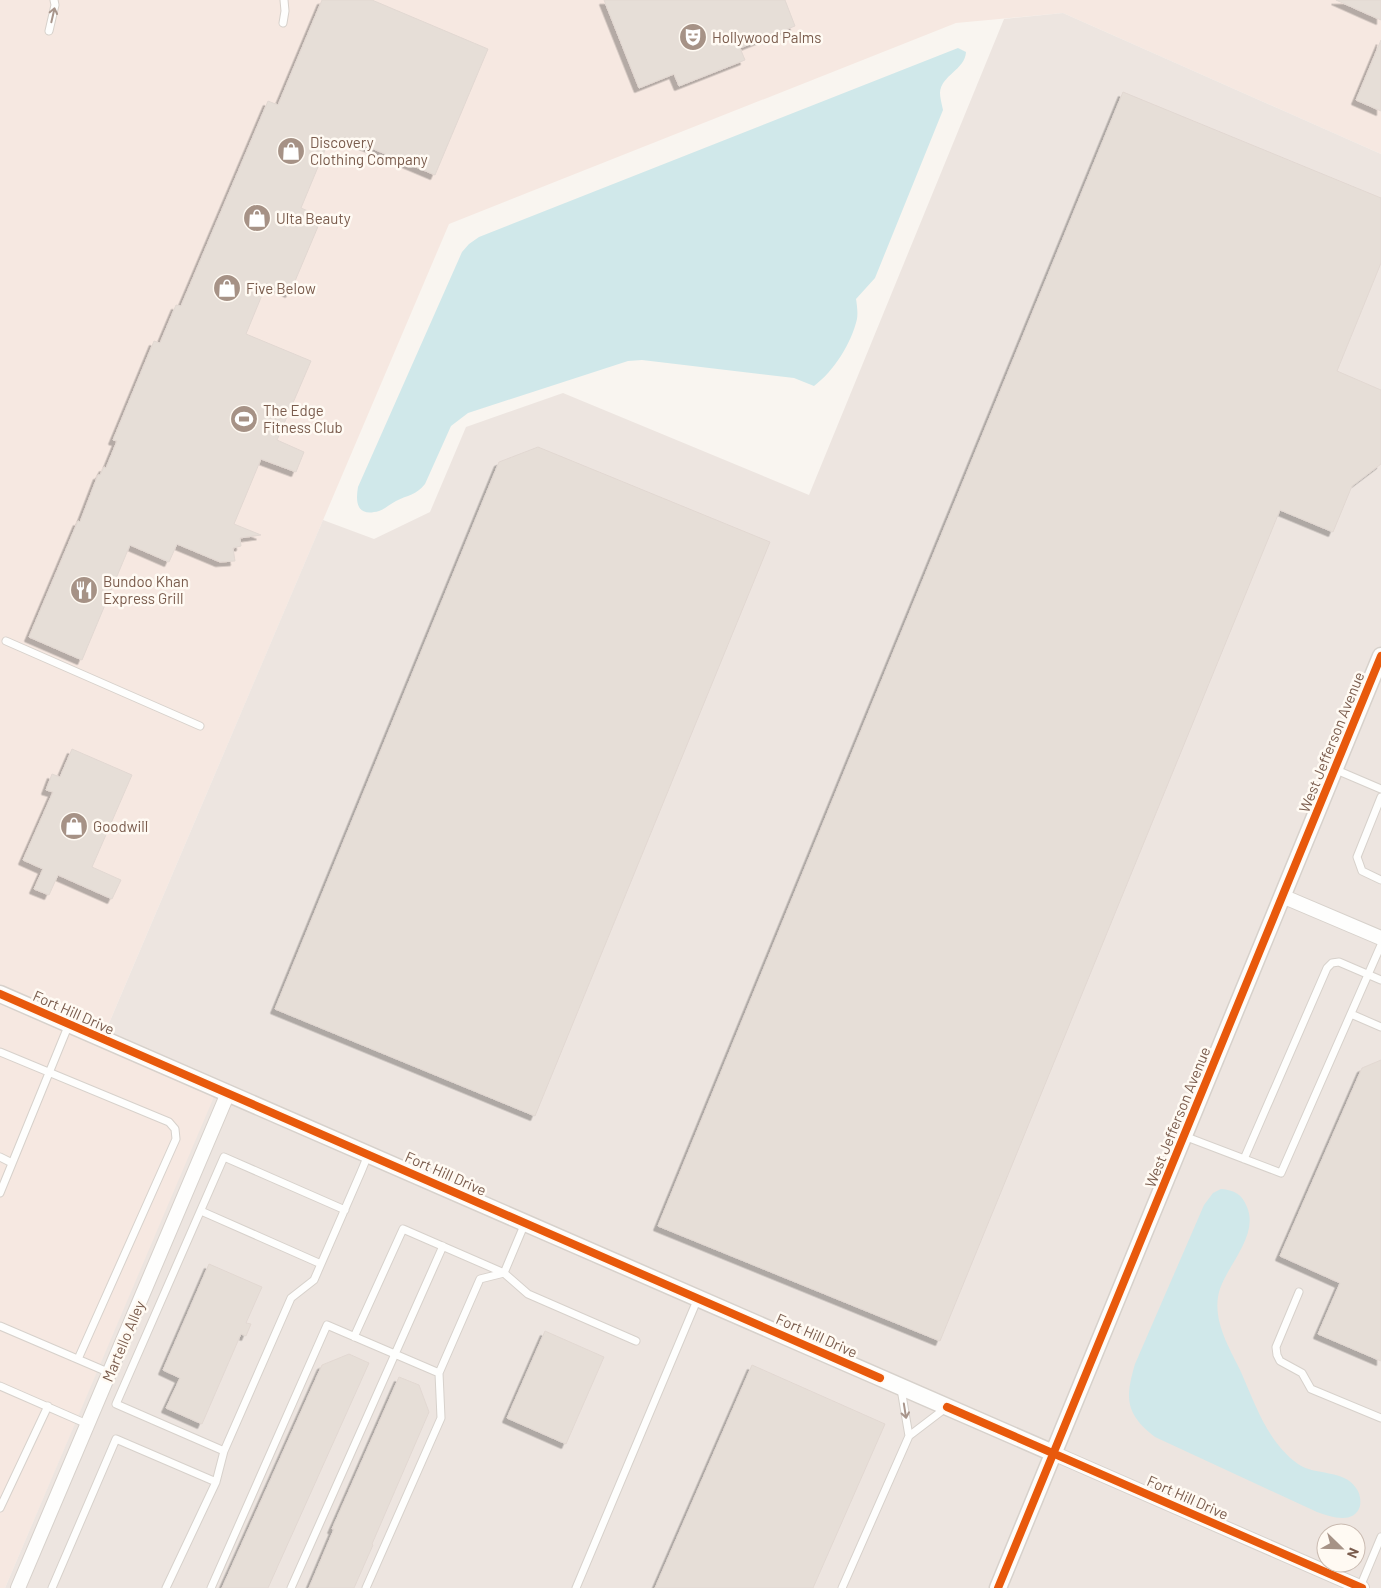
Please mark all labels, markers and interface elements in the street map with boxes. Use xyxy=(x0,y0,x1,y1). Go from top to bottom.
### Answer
one-way arrow xyxy=(49,8,58,24)
theatre icon: Hollywood Palms xyxy=(678,22,708,52)
place label: Hollywood Palms xyxy=(712,28,821,46)
place label: Discovery Clothing Company xyxy=(310,133,428,168)
shop icon: Discovery Clothing Company xyxy=(276,136,306,166)
shop icon: Ulta Beauty xyxy=(242,203,272,233)
place label: Ulta Beauty xyxy=(276,209,351,227)
shop icon: Five Below xyxy=(212,273,242,303)
place label: Five Below xyxy=(246,279,316,297)
place label: The Edge Fitness Club xyxy=(263,401,343,436)
sports icon: The Edge Fitness Club xyxy=(229,404,259,434)
place label: Bundoo Khan Express Grill xyxy=(103,572,189,607)
restaurant icon: Bundoo Khan Express Grill xyxy=(69,575,99,605)
street label: West Jefferson Avenue xyxy=(1295,669,1367,815)
shop icon: Goodwill xyxy=(59,811,89,841)
place label: Goodwill xyxy=(93,817,148,835)
street label: Fort Hill Drive xyxy=(31,986,117,1038)
street label: West Jefferson Avenue xyxy=(1141,1044,1213,1190)
street label: Fort Hill Drive xyxy=(403,1147,489,1199)
street label: Martello Alley xyxy=(98,1298,148,1384)
street label: Fort Hill Drive xyxy=(774,1309,860,1361)
one-way arrow xyxy=(900,1403,910,1419)
street label: Fort Hill Drive xyxy=(1145,1471,1231,1523)
north arrow xyxy=(1316,1523,1366,1573)
text: N xyxy=(1344,1546,1363,1561)

